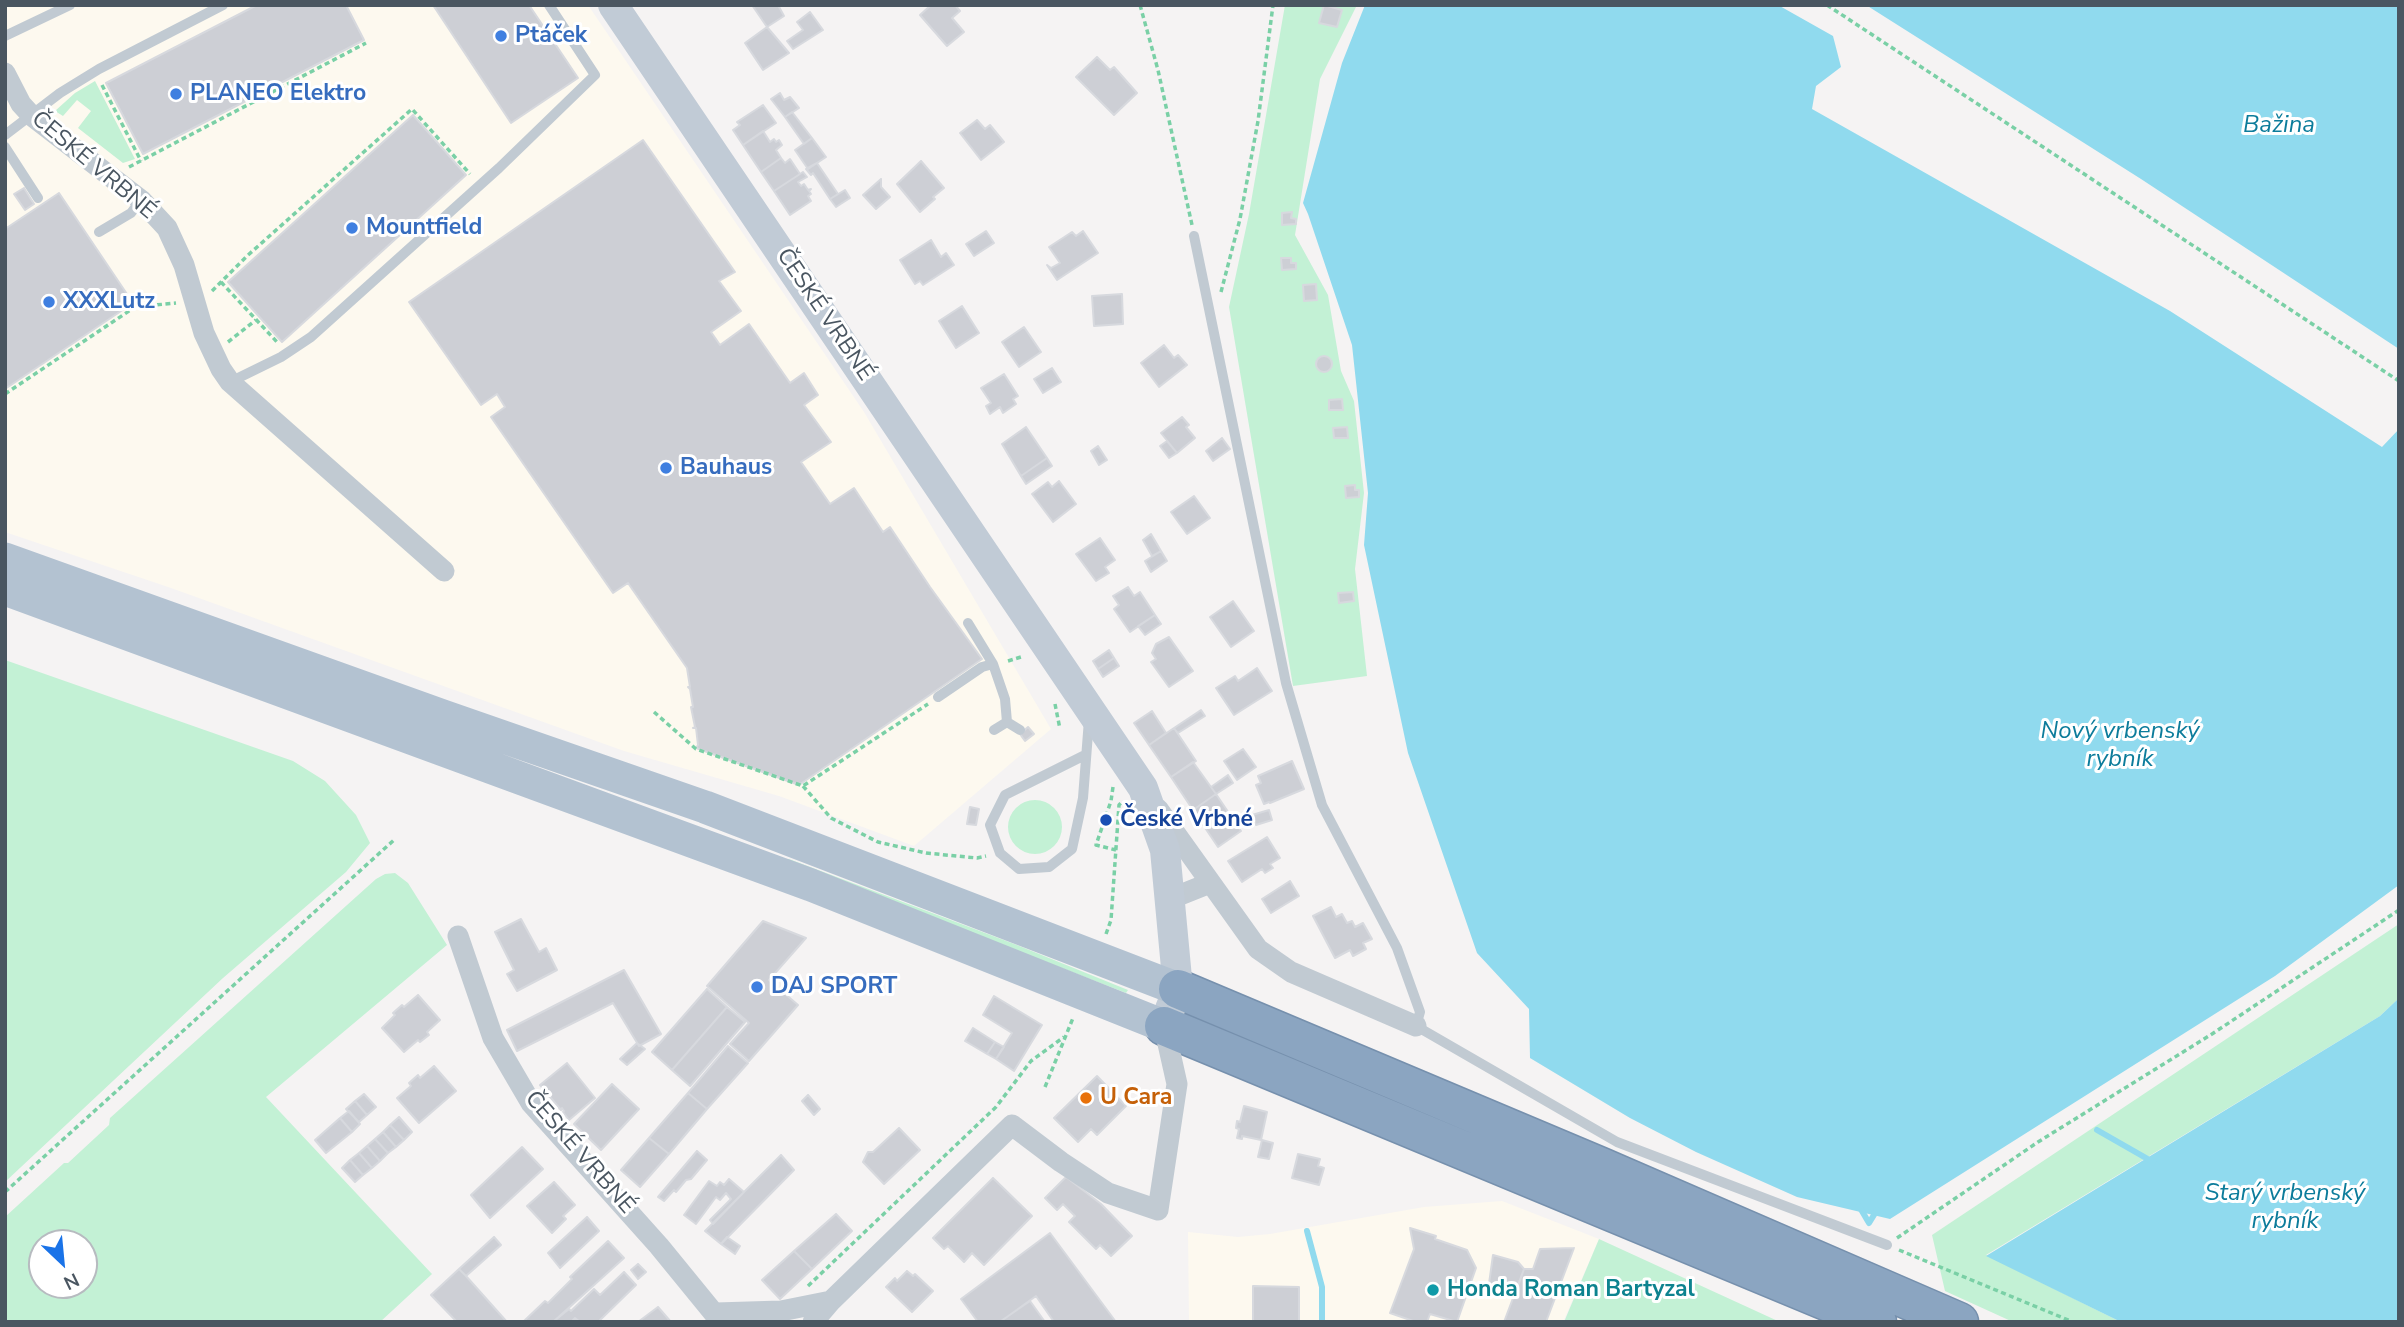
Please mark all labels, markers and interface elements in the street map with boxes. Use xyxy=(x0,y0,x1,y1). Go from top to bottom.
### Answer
place label: Ptáček xyxy=(515,22,587,50)
marker: Ptáček xyxy=(493,28,509,44)
place label: PLANEO Elektro xyxy=(190,80,366,108)
marker: PLANEO Elektro xyxy=(168,86,184,102)
street label: ČESKÉ VRBNÉ xyxy=(25,106,161,226)
water label: Bažina xyxy=(2243,112,2315,140)
place label: Mountfield xyxy=(366,214,482,242)
marker: Mountfield xyxy=(344,220,360,236)
street label: ČESKÉ VRBNÉ xyxy=(770,244,878,386)
place label: XXXLutz xyxy=(63,288,155,316)
marker: XXXLutz xyxy=(41,294,57,310)
place label: Bauhaus xyxy=(680,454,772,482)
marker: Bauhaus xyxy=(658,460,674,476)
water label: Nový vrbenský rybník xyxy=(2040,718,2200,774)
place label: České Vrbné xyxy=(1120,806,1253,834)
marker: České Vrbné xyxy=(1098,812,1114,828)
place label: DAJ SPORT xyxy=(771,973,897,1001)
marker: DAJ SPORT xyxy=(749,979,765,995)
place label: U Cara xyxy=(1100,1084,1172,1112)
street label: ČESKÉ VRBNÉ xyxy=(518,1086,640,1220)
marker: U Cara xyxy=(1078,1090,1094,1106)
water label: Starý vrbenský rybník xyxy=(2205,1180,2365,1236)
north arrow xyxy=(28,1229,98,1299)
text: N xyxy=(59,1266,83,1296)
place label: Honda Roman Bartyzal xyxy=(1447,1276,1695,1304)
marker: Honda Roman Bartyzal xyxy=(1425,1282,1441,1298)

